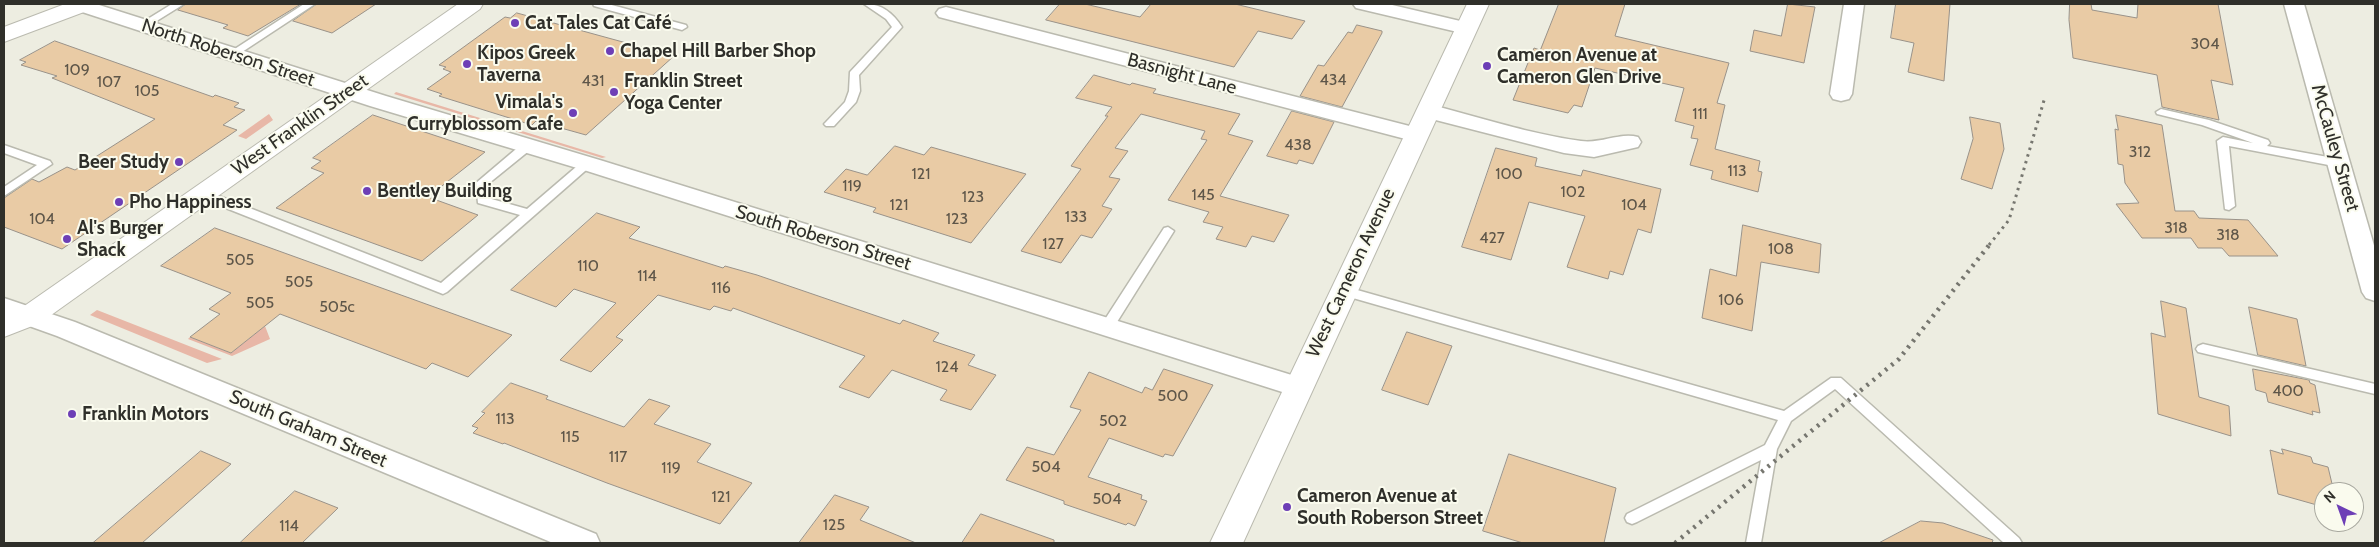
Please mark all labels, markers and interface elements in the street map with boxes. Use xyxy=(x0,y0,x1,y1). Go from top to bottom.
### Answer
place label: Cat Tales Cat Café xyxy=(525,12,671,34)
street label: North Roberson Street xyxy=(139,14,317,92)
marker: Cat Tales Cat Café xyxy=(509,17,521,29)
house number: 304 xyxy=(2190,34,2220,54)
place label: Chapel Hill Barber Shop xyxy=(620,40,816,62)
place label: Kipos Greek Taverna xyxy=(477,42,575,86)
place label: Cameron Avenue at Cameron Glen Drive xyxy=(1497,44,1661,88)
marker: Chapel Hill Barber Shop xyxy=(604,45,616,57)
street label: Basnight Lane xyxy=(1125,48,1239,100)
marker: Kipos Greek Taverna xyxy=(461,58,473,70)
house number: 109 xyxy=(64,60,90,80)
marker: Cameron Avenue at Cameron Glen Drive xyxy=(1481,60,1493,72)
street label: West Franklin Street xyxy=(228,70,372,180)
place label: Franklin Street Yoga Center xyxy=(624,70,742,114)
house number: 434 xyxy=(1319,70,1347,90)
house number: 431 xyxy=(581,71,605,91)
house number: 107 xyxy=(97,72,121,92)
house number: 105 xyxy=(134,81,160,101)
street label: McCauley Street xyxy=(2306,82,2364,214)
marker: Franklin Street Yoga Center xyxy=(608,86,620,98)
place label: Vimala's Curryblossom Cafe xyxy=(407,91,563,135)
house number: 111 xyxy=(1692,104,1708,124)
marker: Vimala's Curryblossom Cafe xyxy=(567,107,579,119)
house number: 438 xyxy=(1284,135,1312,155)
house number: 312 xyxy=(2129,142,2151,162)
place label: Beer Study xyxy=(78,151,169,173)
marker: Beer Study xyxy=(173,156,185,168)
house number: 113 xyxy=(1727,161,1747,181)
house number: 121 xyxy=(912,164,930,184)
house number: 100 xyxy=(1495,164,1523,184)
house number: 119 xyxy=(842,176,862,196)
place label: Bentley Building xyxy=(377,180,512,202)
house number: 102 xyxy=(1561,182,1585,202)
marker: Bentley Building xyxy=(361,185,373,197)
house number: 145 xyxy=(1191,185,1215,205)
street label: West Cameron Avenue xyxy=(1302,185,1400,361)
house number: 123 xyxy=(962,187,984,207)
place label: Pho Happiness xyxy=(129,191,252,213)
house number: 121 xyxy=(890,195,908,215)
house number: 104 xyxy=(1621,195,1647,215)
marker: Pho Happiness xyxy=(113,196,125,208)
street label: South Roberson Street xyxy=(732,200,914,276)
house number: 133 xyxy=(1065,207,1087,227)
house number: 104 xyxy=(29,209,55,229)
house number: 123 xyxy=(946,209,968,229)
place label: Al's Burger Shack xyxy=(77,217,163,261)
house number: 318 xyxy=(2164,218,2188,238)
house number: 318 xyxy=(2216,225,2240,245)
house number: 427 xyxy=(1479,228,1505,248)
marker: Al's Burger Shack xyxy=(61,233,73,245)
house number: 127 xyxy=(1042,234,1064,254)
house number: 108 xyxy=(1768,239,1794,259)
house number: 505 xyxy=(226,250,254,270)
house number: 110 xyxy=(577,256,599,276)
house number: 114 xyxy=(637,266,657,286)
house number: 505 xyxy=(285,272,313,292)
house number: 116 xyxy=(711,278,731,298)
house number: 106 xyxy=(1718,290,1744,310)
house number: 505 xyxy=(246,293,274,313)
house number: 505c xyxy=(319,297,355,317)
house number: 124 xyxy=(936,357,958,377)
house number: 400 xyxy=(2272,381,2304,401)
street label: South Graham Street xyxy=(226,385,390,473)
house number: 500 xyxy=(1158,386,1188,406)
place label: Franklin Motors xyxy=(82,403,209,425)
marker: Franklin Motors xyxy=(66,408,78,420)
house number: 113 xyxy=(495,409,515,429)
house number: 502 xyxy=(1099,411,1127,431)
house number: 115 xyxy=(560,427,580,447)
house number: 117 xyxy=(609,447,627,467)
house number: 504 xyxy=(1031,457,1061,477)
house number: 119 xyxy=(661,458,681,478)
north arrow xyxy=(2314,482,2364,532)
place label: Cameron Avenue at South Roberson Street xyxy=(1297,485,1483,529)
house number: 121 xyxy=(712,487,730,507)
text: N xyxy=(2320,487,2339,507)
house number: 504 xyxy=(1092,489,1122,509)
marker: Cameron Avenue at South Roberson Street xyxy=(1281,501,1293,513)
house number: 125 xyxy=(823,515,845,535)
house number: 114 xyxy=(279,516,299,536)

